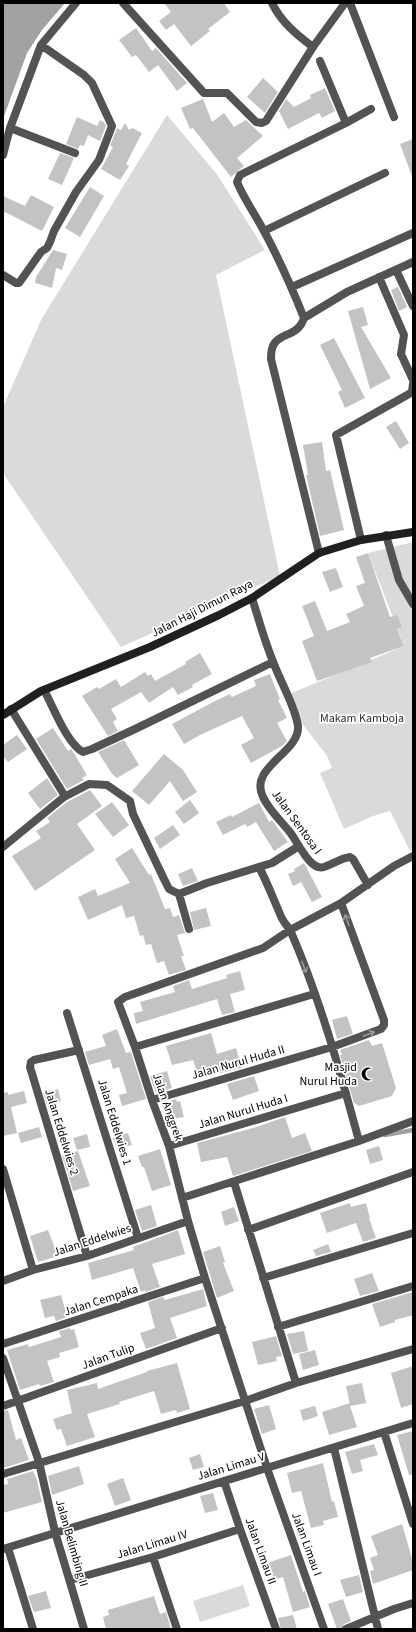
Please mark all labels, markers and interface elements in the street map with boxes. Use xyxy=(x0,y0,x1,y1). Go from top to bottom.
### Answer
street label: Jalan Haji Dimun Raya xyxy=(148,575,256,641)
park label: Makam Kamboja xyxy=(320,710,404,727)
street label: Jalan Sentosa I xyxy=(267,787,326,858)
one-way arrow xyxy=(343,914,350,927)
one-way arrow xyxy=(300,960,308,972)
one-way arrow xyxy=(362,1030,374,1038)
street label: Jalan Nurul Huda II xyxy=(190,1041,287,1084)
place label: Masjid Nurul Huda xyxy=(299,1059,357,1090)
mosque icon: Masjid Nurul Huda xyxy=(360,1066,376,1082)
street label: Jalan Anggrek xyxy=(148,1071,187,1144)
street label: Jalan Eddelwies 1 xyxy=(93,1077,136,1167)
street label: Jalan Eddelwies 2 xyxy=(40,1087,83,1177)
street label: Jalan Nurul Huda I xyxy=(196,1090,290,1133)
street label: Jalan Eddelwies xyxy=(51,1220,133,1261)
street label: Jalan Cempaka xyxy=(62,1280,140,1320)
street label: Jalan Tulip xyxy=(79,1339,137,1374)
street label: Jalan Limau V xyxy=(195,1448,268,1485)
street label: Jalan Belimbing II xyxy=(51,1498,92,1589)
street label: Jalan Limau I xyxy=(287,1510,326,1578)
street label: Jalan Limau II xyxy=(241,1515,280,1587)
street label: Jalan Limau IV xyxy=(115,1525,190,1563)

